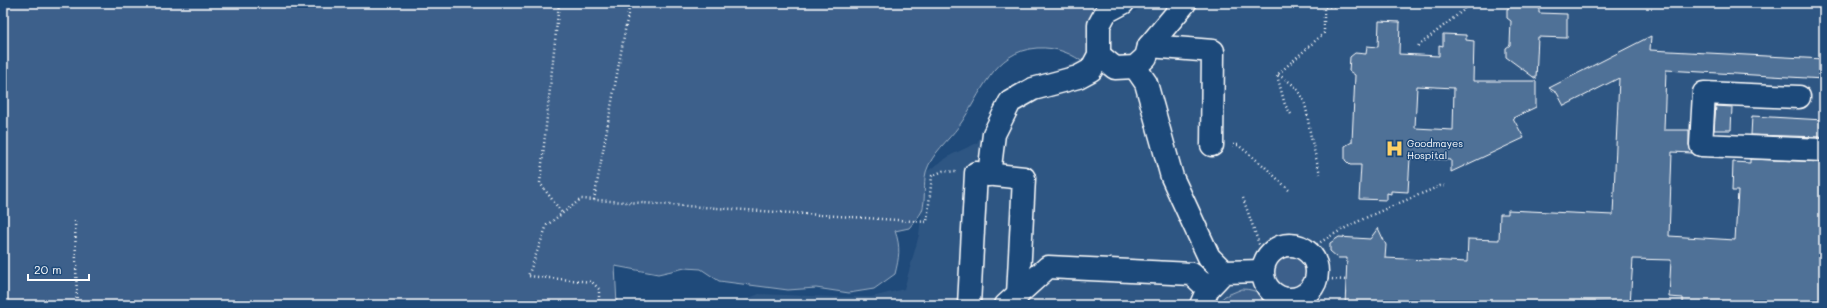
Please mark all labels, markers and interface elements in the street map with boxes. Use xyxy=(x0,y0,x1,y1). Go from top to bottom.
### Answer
place label: Goodmayes Hospital xyxy=(1407,136,1463,162)
hospital icon: Goodmayes Hospital xyxy=(1384,139,1404,159)
scale bar xyxy=(28,256,89,282)
text: 20 m xyxy=(34,261,62,277)

